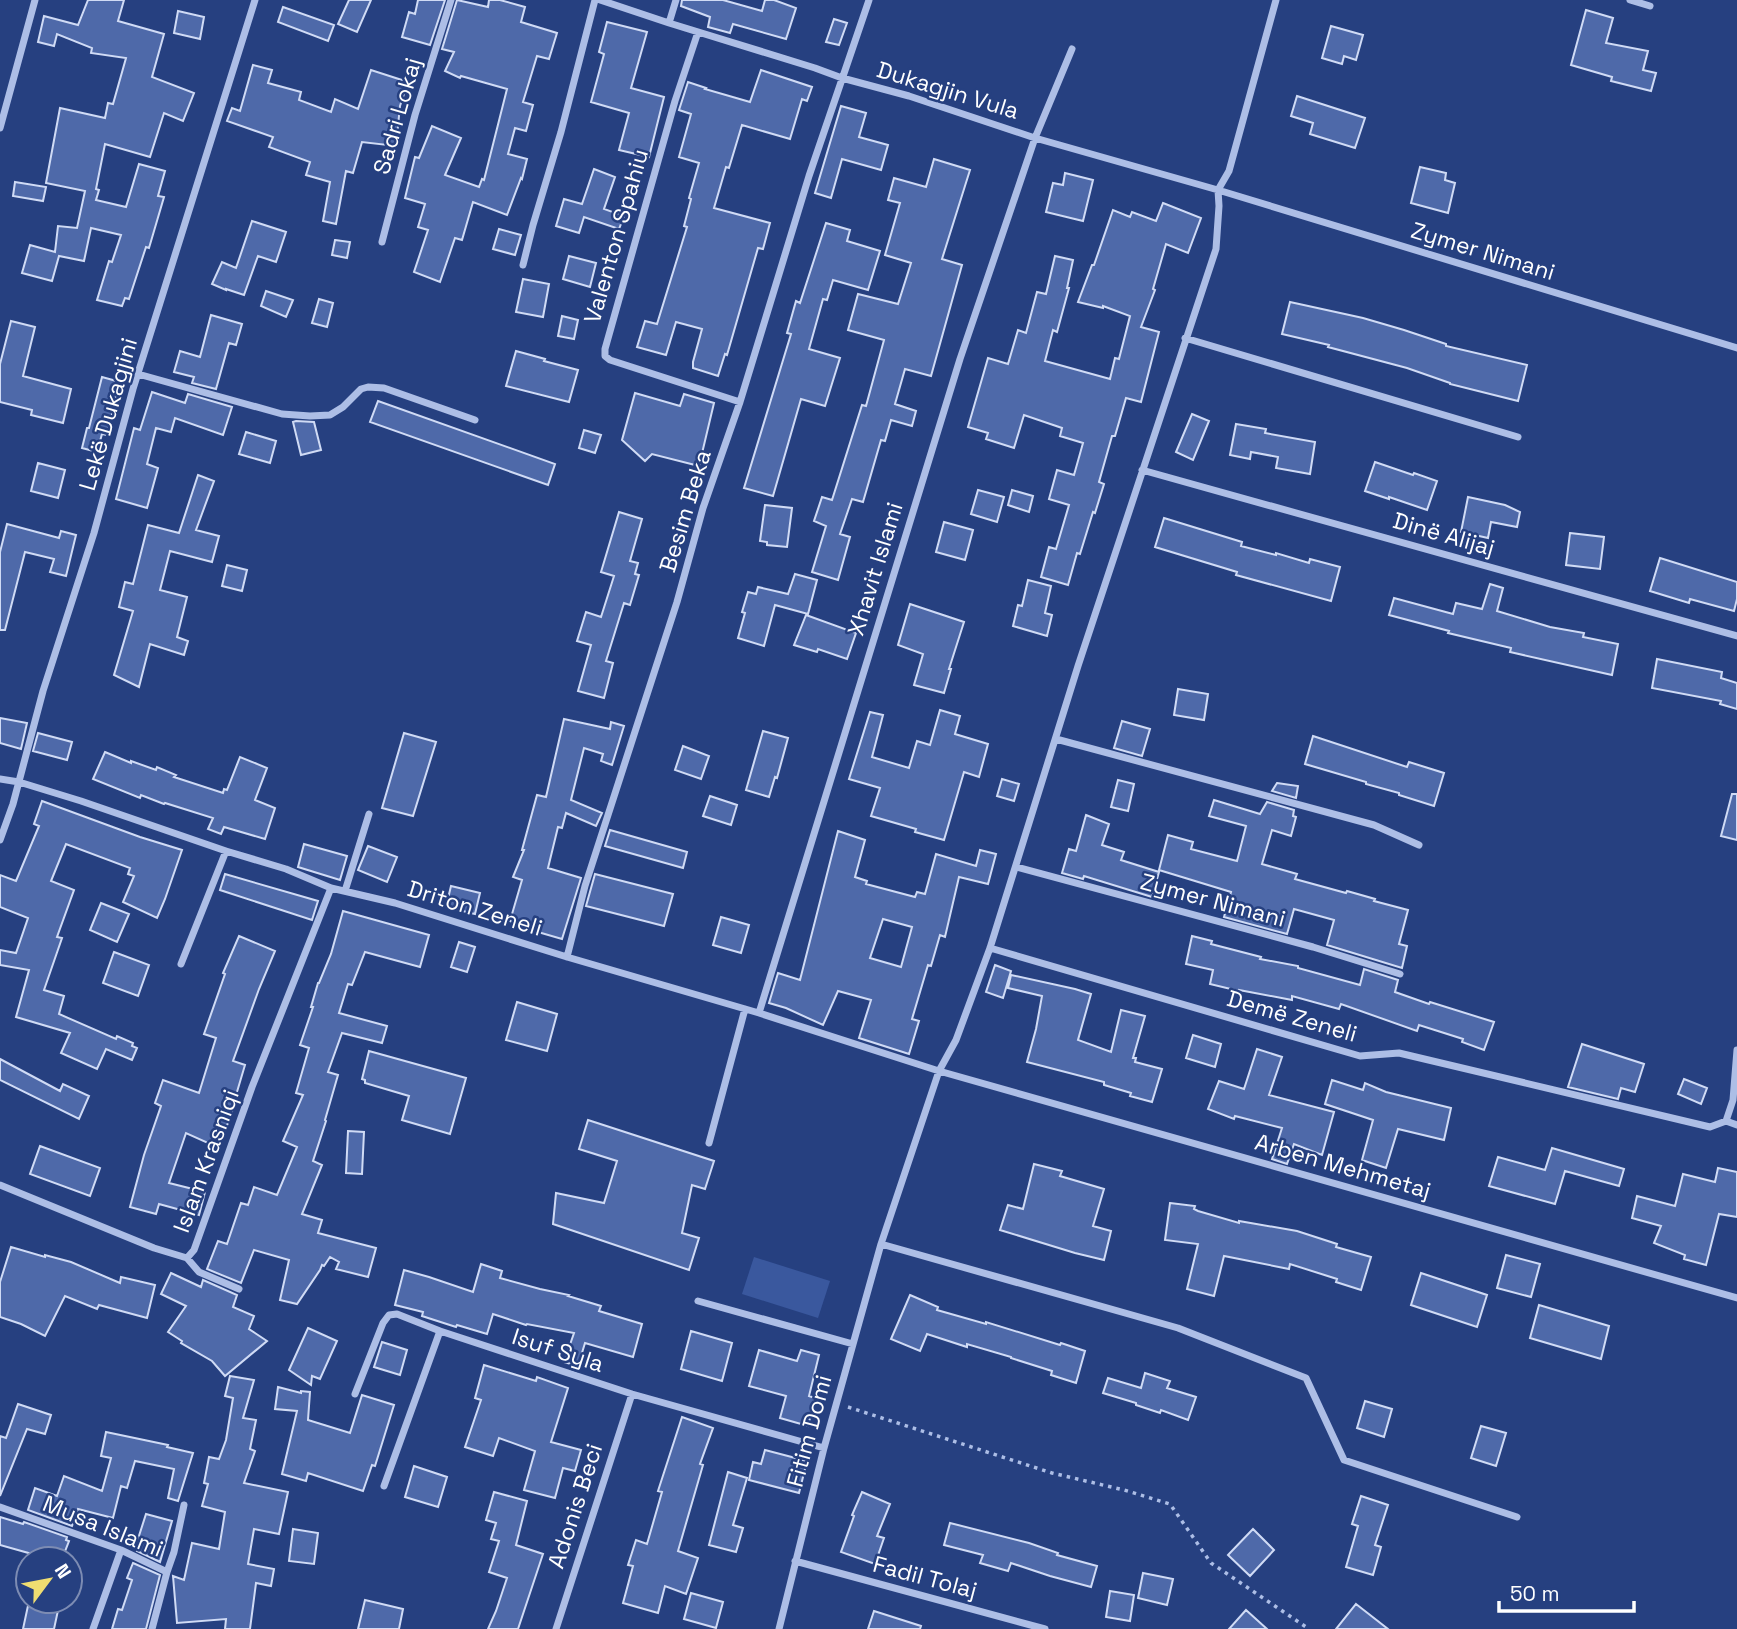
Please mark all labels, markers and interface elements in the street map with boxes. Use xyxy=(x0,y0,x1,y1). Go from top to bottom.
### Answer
street label: Sadri Lokaj xyxy=(366,54,428,178)
street label: Dukagjin Vula xyxy=(873,54,1023,126)
street label: Valenton Spahiu xyxy=(577,145,655,327)
street label: Zymer Nimani xyxy=(1407,215,1559,287)
street label: Lekë Dukagjini xyxy=(72,334,144,494)
street label: Besim Beka xyxy=(652,446,718,576)
street label: Xhavit Islami xyxy=(840,499,910,639)
street label: Dinë Alijaj xyxy=(1390,505,1498,563)
street label: Zymer Nimani xyxy=(1137,866,1289,934)
street label: Driton Zeneli xyxy=(404,873,546,943)
street label: Demë Zeneli xyxy=(1224,983,1360,1049)
street label: Islam Krasniqi xyxy=(166,1085,246,1237)
street label: Arben Mehmetaj xyxy=(1252,1127,1434,1205)
street label: Isuf Syla xyxy=(508,1321,608,1379)
street label: Fitim Domi xyxy=(780,1372,838,1490)
street label: Adonis Beci xyxy=(541,1440,609,1572)
street label: Musa Islami xyxy=(38,1488,168,1564)
north arrow xyxy=(14,1545,84,1615)
street label: Fadil Tolaj xyxy=(870,1549,980,1605)
text: N xyxy=(49,1559,77,1583)
scale bar xyxy=(1499,1570,1634,1614)
text: 50 m xyxy=(1510,1580,1560,1607)

